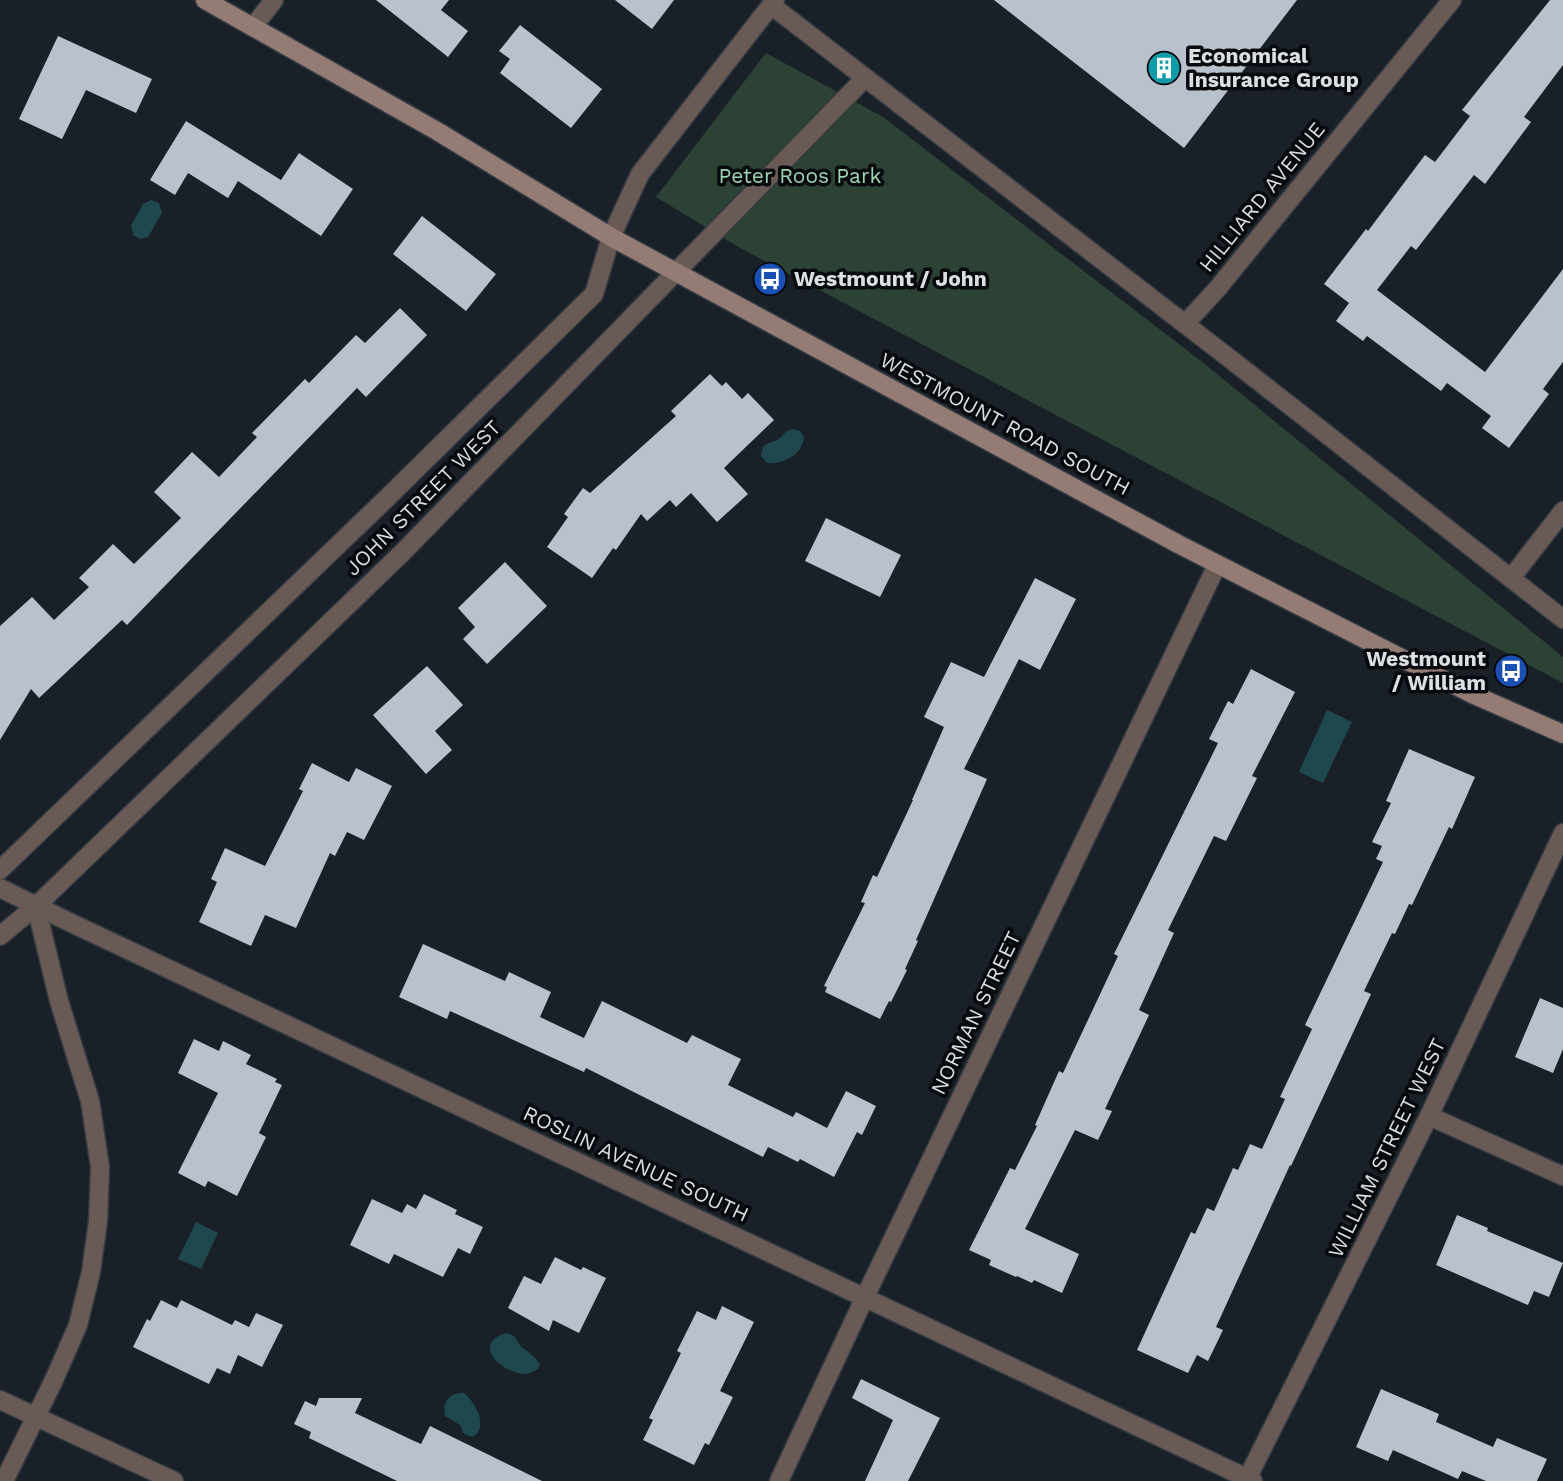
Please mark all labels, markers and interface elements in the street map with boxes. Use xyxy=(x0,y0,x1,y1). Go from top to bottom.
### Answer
place label: Economical Insurance Group xyxy=(1188,43,1359,92)
building icon: Economical Insurance Group xyxy=(1145,49,1183,87)
street label: HILLIARD AVENUE xyxy=(1194,117,1330,277)
park label: Peter Roos Park xyxy=(719,163,881,188)
bus stop icon: Westmount / John xyxy=(751,260,789,298)
place label: Westmount / John xyxy=(794,266,987,291)
street label: WESTMOUNT ROAD SOUTH xyxy=(876,347,1135,500)
street label: JOHN STREET WEST xyxy=(340,414,506,581)
place label: Westmount / William xyxy=(1366,646,1486,695)
bus stop icon: Westmount / William xyxy=(1492,652,1530,690)
street label: NORMAN STREET xyxy=(925,927,1026,1098)
street label: WILLIAM STREET WEST xyxy=(1323,1034,1451,1261)
street label: ROSLIN AVENUE SOUTH xyxy=(519,1100,753,1227)

